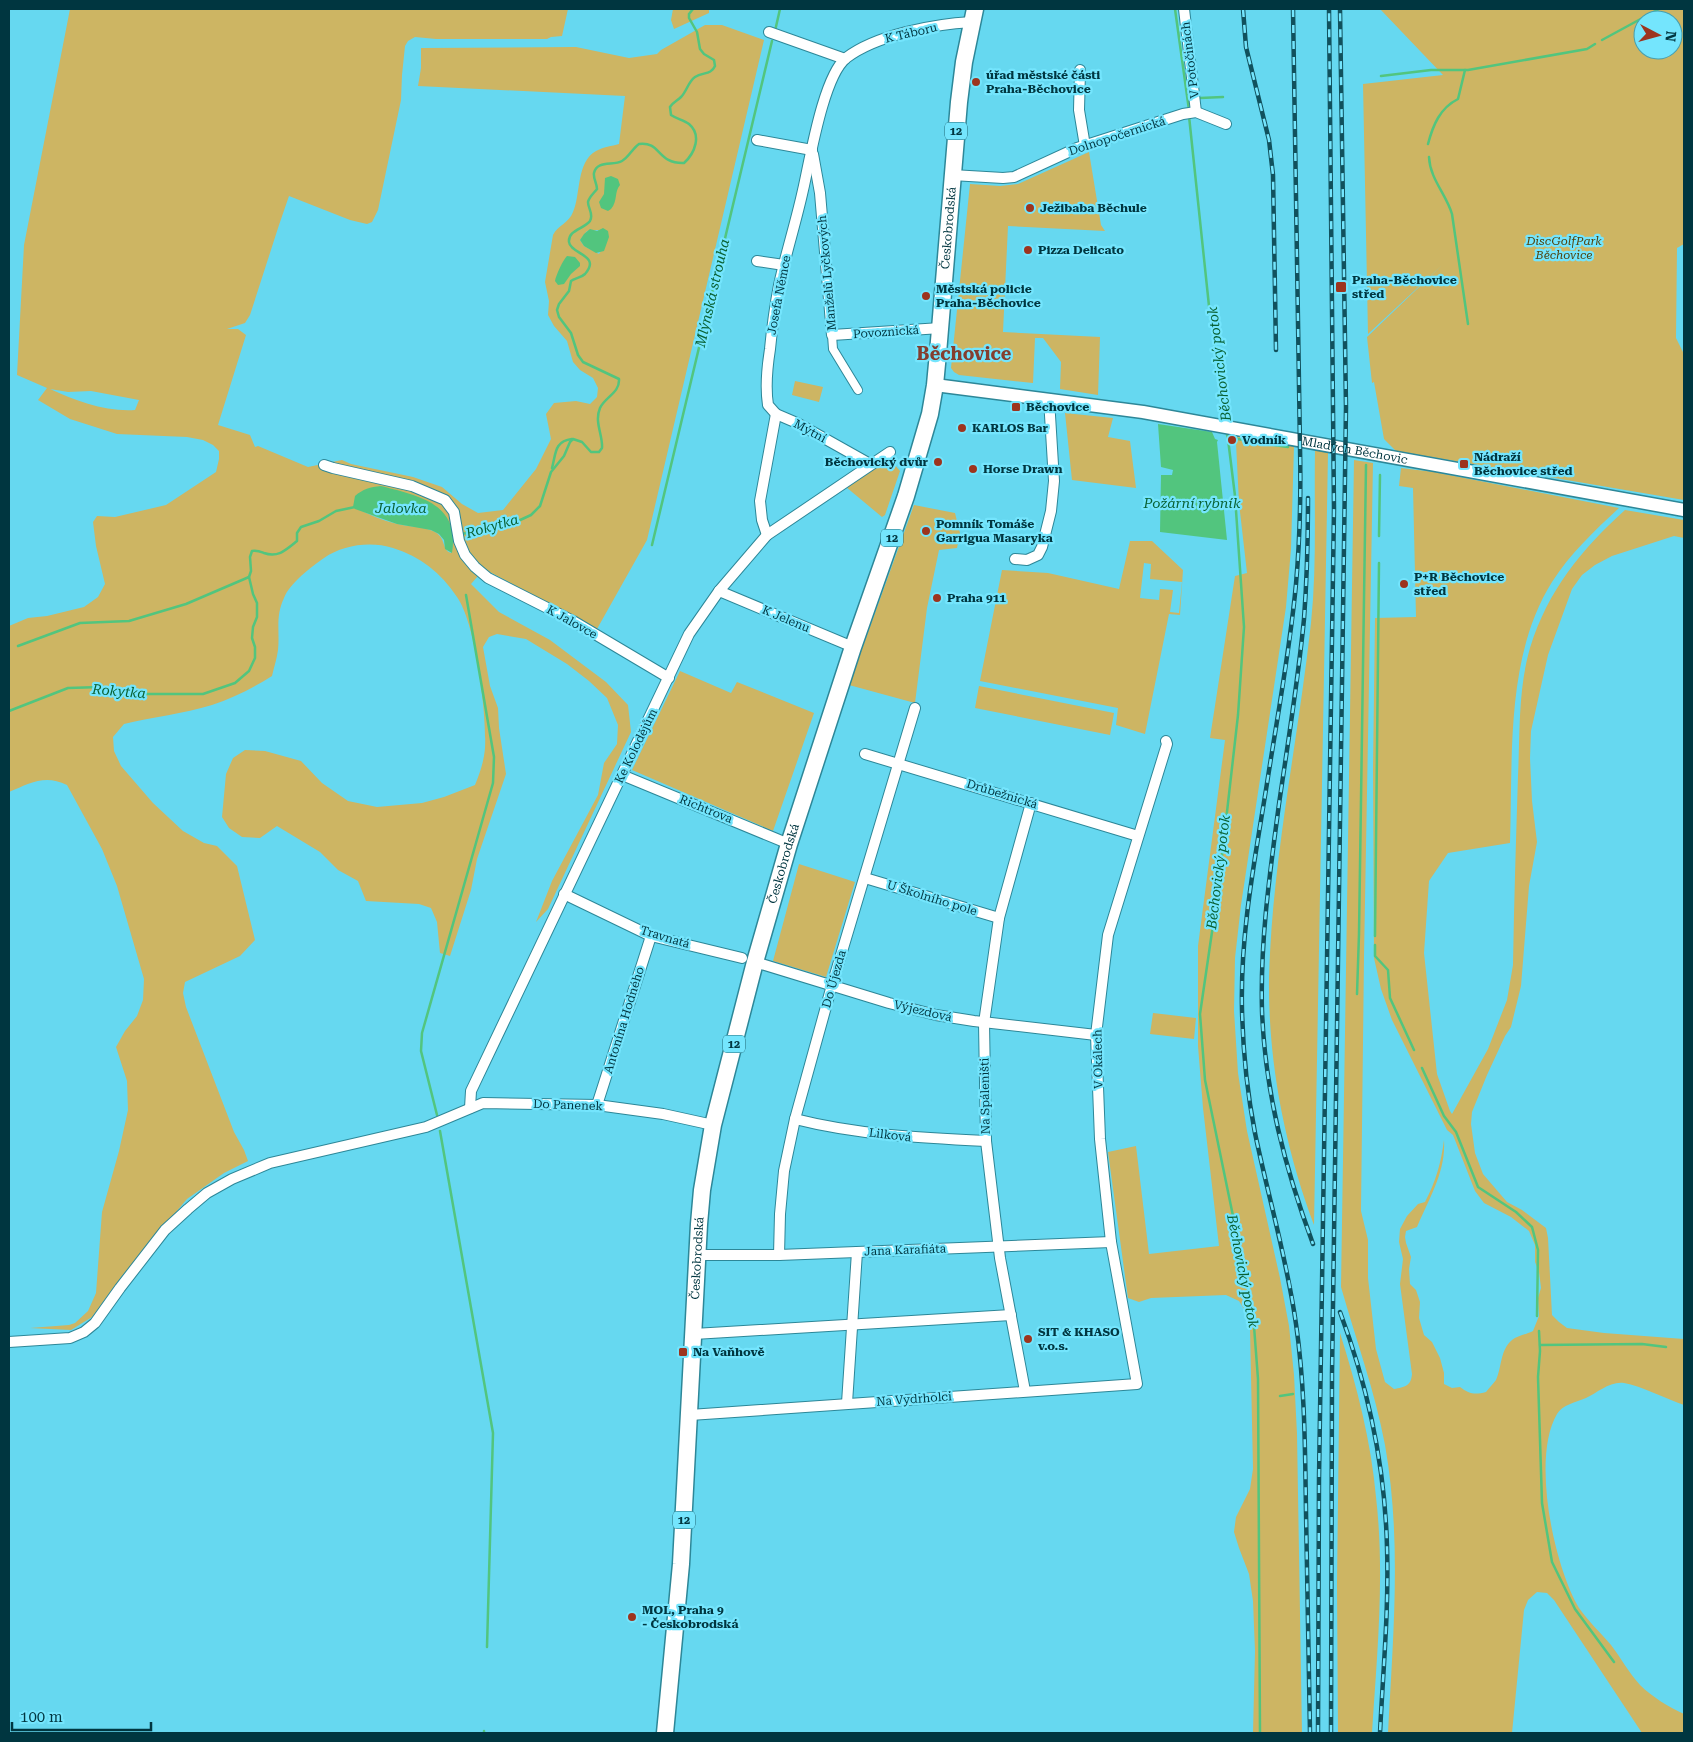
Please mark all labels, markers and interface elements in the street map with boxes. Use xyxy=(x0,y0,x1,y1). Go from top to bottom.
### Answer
north arrow xyxy=(1633,10,1683,60)
street label: K Táboru xyxy=(884,20,939,46)
street label: V Potočinách xyxy=(1178,21,1202,99)
text: N xyxy=(1662,30,1679,43)
place label: úřad městské části Praha-Běchovice xyxy=(986,68,1100,96)
marker: úřad městské části Praha-Běchovice xyxy=(970,76,982,88)
street label: Dolnopočernická xyxy=(1067,114,1168,158)
road number: 12 xyxy=(945,122,967,140)
street label: Českobrodská xyxy=(938,186,959,270)
place label: Ježibaba Běchule xyxy=(1040,201,1147,215)
marker: Ježibaba Běchule xyxy=(1024,202,1036,214)
street label: Manželů Lyčkových xyxy=(815,215,839,331)
park label: DiscGolfPark Běchovice xyxy=(1525,234,1602,262)
water label: Mlýnská strouha xyxy=(692,237,732,350)
place label: Pizza Delicato xyxy=(1038,243,1124,257)
marker: Pizza Delicato xyxy=(1022,244,1034,256)
street label: Josefa Němce xyxy=(764,254,794,336)
place label: Praha-Běchovice střed xyxy=(1352,273,1457,301)
marker: Praha-Běchovice střed xyxy=(1334,280,1348,294)
place label: Městská policie Praha-Běchovice xyxy=(936,282,1041,310)
marker: Městská policie Praha-Běchovice xyxy=(920,290,932,302)
water label: Běchovický potok xyxy=(1204,305,1234,423)
street label: Povoznická xyxy=(852,323,920,341)
district label: Běchovice xyxy=(917,343,1012,364)
place label: Běchovice xyxy=(1026,400,1089,414)
marker: Běchovice xyxy=(1010,401,1022,413)
street label: Mýtní xyxy=(791,417,829,445)
place label: KARLOS Bar xyxy=(972,421,1049,435)
marker: KARLOS Bar xyxy=(956,422,968,434)
place label: Vodník xyxy=(1242,433,1287,447)
marker: Vodník xyxy=(1226,434,1238,446)
street label: Mladých Běchovic xyxy=(1301,434,1409,467)
place label: Nádraží Běchovice střed xyxy=(1474,450,1573,478)
place label: Běchovický dvůr xyxy=(825,455,929,469)
marker: Běchovický dvůr xyxy=(932,456,944,468)
marker: Nádraží Běchovice střed xyxy=(1458,458,1470,470)
place label: Horse Drawn xyxy=(983,462,1062,476)
marker: Horse Drawn xyxy=(967,463,979,475)
water label: Požární rybník xyxy=(1142,495,1241,511)
water label: Jalovka xyxy=(374,500,427,516)
water label: Rokytka xyxy=(463,511,520,541)
place label: Pomník Tomáše Garrigua Masaryka xyxy=(936,517,1053,545)
marker: Pomník Tomáše Garrigua Masaryka xyxy=(920,525,932,537)
road number: 12 xyxy=(881,530,903,546)
place label: P+R Běchovice střed xyxy=(1414,570,1504,598)
marker: P+R Běchovice střed xyxy=(1398,578,1410,590)
place label: Praha 911 xyxy=(947,591,1006,605)
marker: Praha 911 xyxy=(931,592,943,604)
street label: K Jalovce xyxy=(544,602,600,642)
street label: K Jelenu xyxy=(760,603,812,635)
water label: Rokytka xyxy=(90,681,147,701)
street label: Ke Kolodějům xyxy=(612,706,660,786)
street label: Drůbežnická xyxy=(965,777,1040,812)
street label: Richtrova xyxy=(677,792,735,826)
water label: Běchovický potok xyxy=(1203,813,1233,931)
street label: Českobrodská xyxy=(765,821,802,905)
street label: U Školního pole xyxy=(885,878,979,919)
street label: Travnatá xyxy=(639,923,692,951)
street label: Do Újezda xyxy=(819,948,849,1009)
street label: Antonína Hodného xyxy=(601,965,647,1075)
street label: Výjezdová xyxy=(893,998,954,1025)
street label: V Okálech xyxy=(1090,1029,1106,1089)
road number: 12 xyxy=(723,1036,745,1052)
street label: Na Spáleništi xyxy=(977,1057,993,1134)
street label: Do Panenek xyxy=(533,1097,604,1113)
street label: Lilková xyxy=(868,1125,912,1145)
water label: Běchovický potok xyxy=(1224,1212,1262,1329)
street label: Českobrodská xyxy=(688,1216,707,1300)
street label: Jana Karafiáta xyxy=(864,1242,947,1258)
place label: SIT & KHASO v.o.s. xyxy=(1038,1325,1120,1353)
marker: SIT & KHASO v.o.s. xyxy=(1022,1333,1034,1345)
place label: Na Vaňhově xyxy=(693,1345,764,1359)
marker: Na Vaňhově xyxy=(677,1346,689,1358)
street label: Na Vydrholci xyxy=(876,1389,952,1409)
road number: 12 xyxy=(673,1512,695,1528)
place label: MOL, Praha 9 - Českobrodská xyxy=(642,1603,738,1631)
marker: MOL, Praha 9 - Českobrodská xyxy=(626,1611,638,1623)
scale bar xyxy=(12,1700,151,1732)
text: 100 m xyxy=(20,1708,63,1726)

